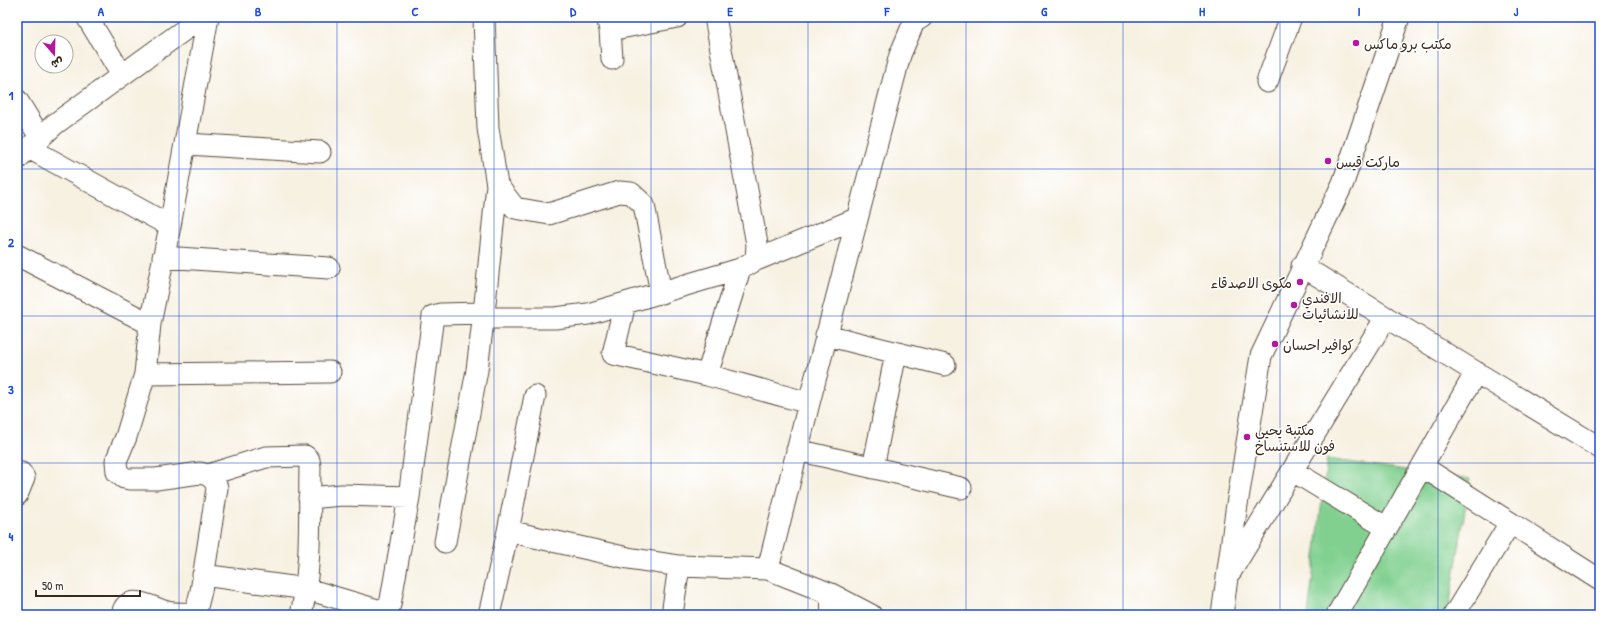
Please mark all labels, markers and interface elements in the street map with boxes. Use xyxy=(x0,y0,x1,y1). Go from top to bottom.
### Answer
text: A xyxy=(98,2,105,20)
text: B xyxy=(255,2,262,20)
text: C xyxy=(411,2,419,20)
text: D xyxy=(570,2,577,20)
text: E xyxy=(727,2,733,20)
text: F xyxy=(884,2,891,20)
text: G xyxy=(1041,2,1048,20)
text: H xyxy=(1199,2,1205,20)
text: I xyxy=(1357,2,1361,20)
text: J xyxy=(1514,2,1519,20)
north arrow xyxy=(34,34,74,74)
place label: مكتب برو ماكس xyxy=(1364,34,1452,53)
marker: مكتب برو ماكس xyxy=(1351,38,1361,48)
text: ش xyxy=(49,55,66,72)
text: 1 xyxy=(9,86,14,104)
place label: ماركت قيس xyxy=(1336,152,1400,171)
marker: ماركت قيس xyxy=(1323,156,1333,166)
text: 2 xyxy=(8,233,15,251)
place label: مكوى الاصدقاء xyxy=(1211,273,1292,292)
marker: مكوى الاصدقاء xyxy=(1295,277,1305,287)
place label: الافندي للانشائيات xyxy=(1302,288,1359,323)
marker: الافندي للانشائيات xyxy=(1289,300,1299,310)
place label: كوافير احسان xyxy=(1283,335,1354,355)
marker: كوافير احسان xyxy=(1270,339,1280,349)
text: 3 xyxy=(8,380,14,398)
place label: مكتبة يحيى فون للاستنساخ xyxy=(1255,420,1335,456)
marker: مكتبة يحيى فون للاستنساخ xyxy=(1242,432,1252,442)
text: 4 xyxy=(9,527,14,545)
scale bar xyxy=(36,572,140,598)
text: 50 m xyxy=(42,577,63,594)

